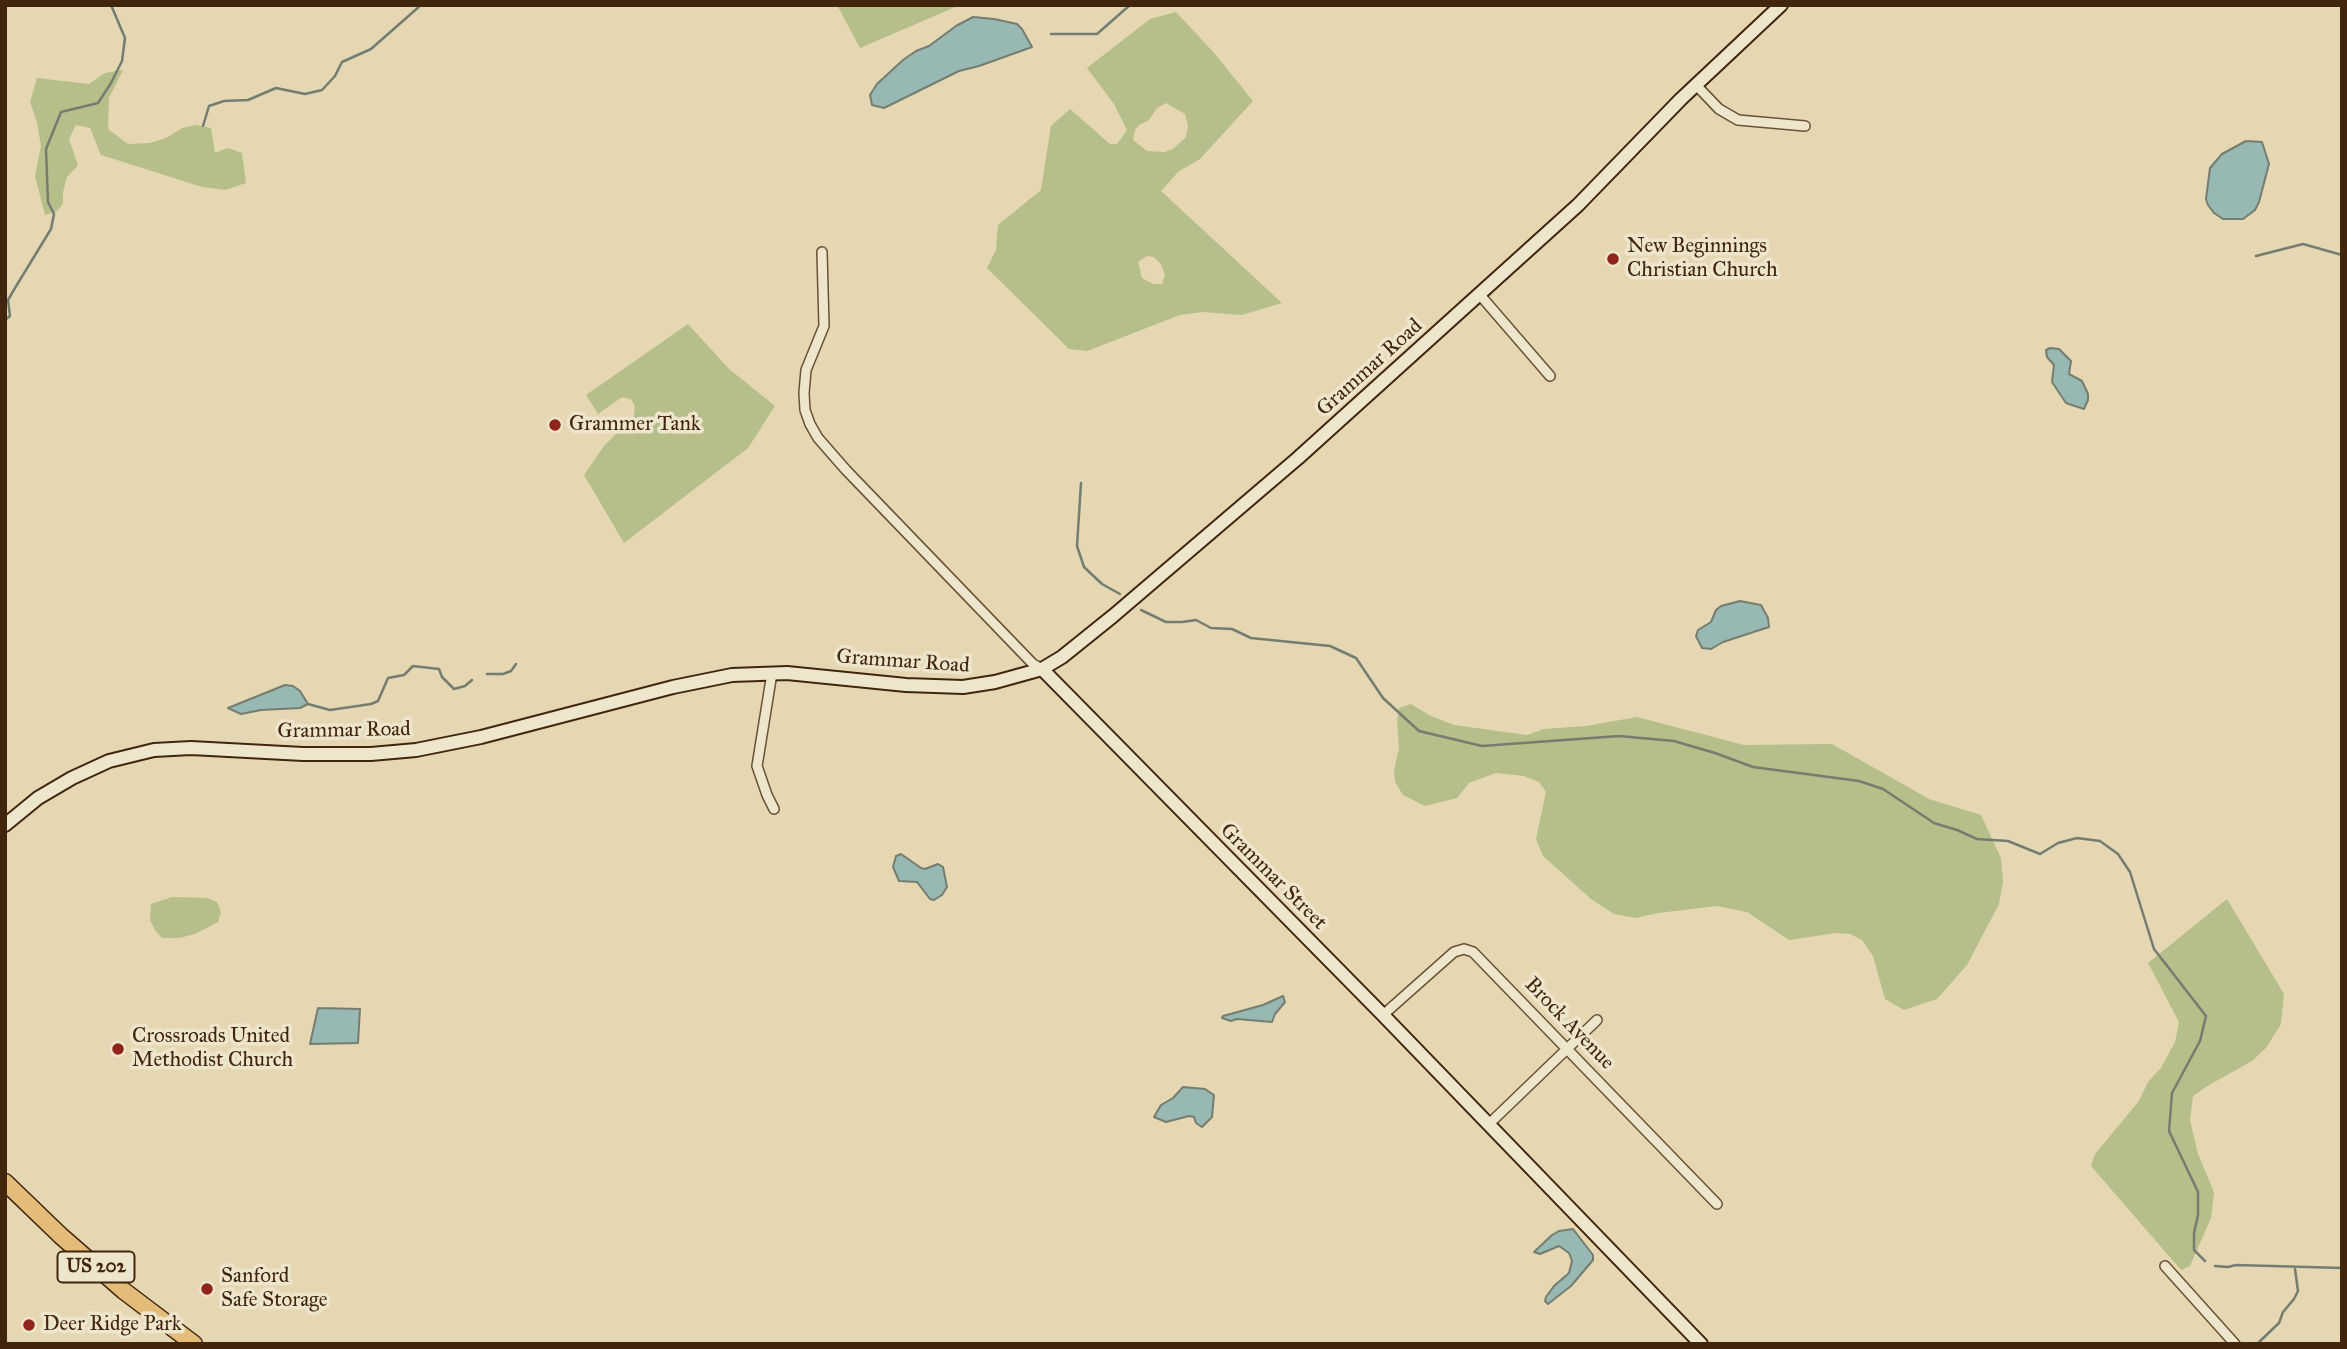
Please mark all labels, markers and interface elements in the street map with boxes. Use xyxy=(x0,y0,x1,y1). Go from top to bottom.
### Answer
place label: New Beginnings Christian Church xyxy=(1627,234,1778,284)
marker: New Beginnings Christian Church xyxy=(1605,251,1621,267)
street label: Grammar Road xyxy=(1312,314,1428,422)
place label: Grammer Tank xyxy=(569,412,701,438)
marker: Grammer Tank xyxy=(547,417,563,433)
street label: Grammar Road xyxy=(836,645,970,679)
street label: Grammar Road xyxy=(277,717,411,745)
street label: Grammar Street xyxy=(1214,818,1332,936)
street label: Brock Avenue xyxy=(1519,973,1619,1075)
place label: Crossroads United Methodist Church xyxy=(132,1024,293,1074)
marker: Crossroads United Methodist Church xyxy=(110,1041,126,1057)
road number: US 202 xyxy=(57,1252,134,1282)
place label: Sanford Safe Storage xyxy=(221,1264,328,1314)
marker: Sanford Safe Storage xyxy=(199,1281,215,1297)
place label: Deer Ridge Park xyxy=(43,1312,181,1338)
marker: Deer Ridge Park xyxy=(21,1317,37,1333)

